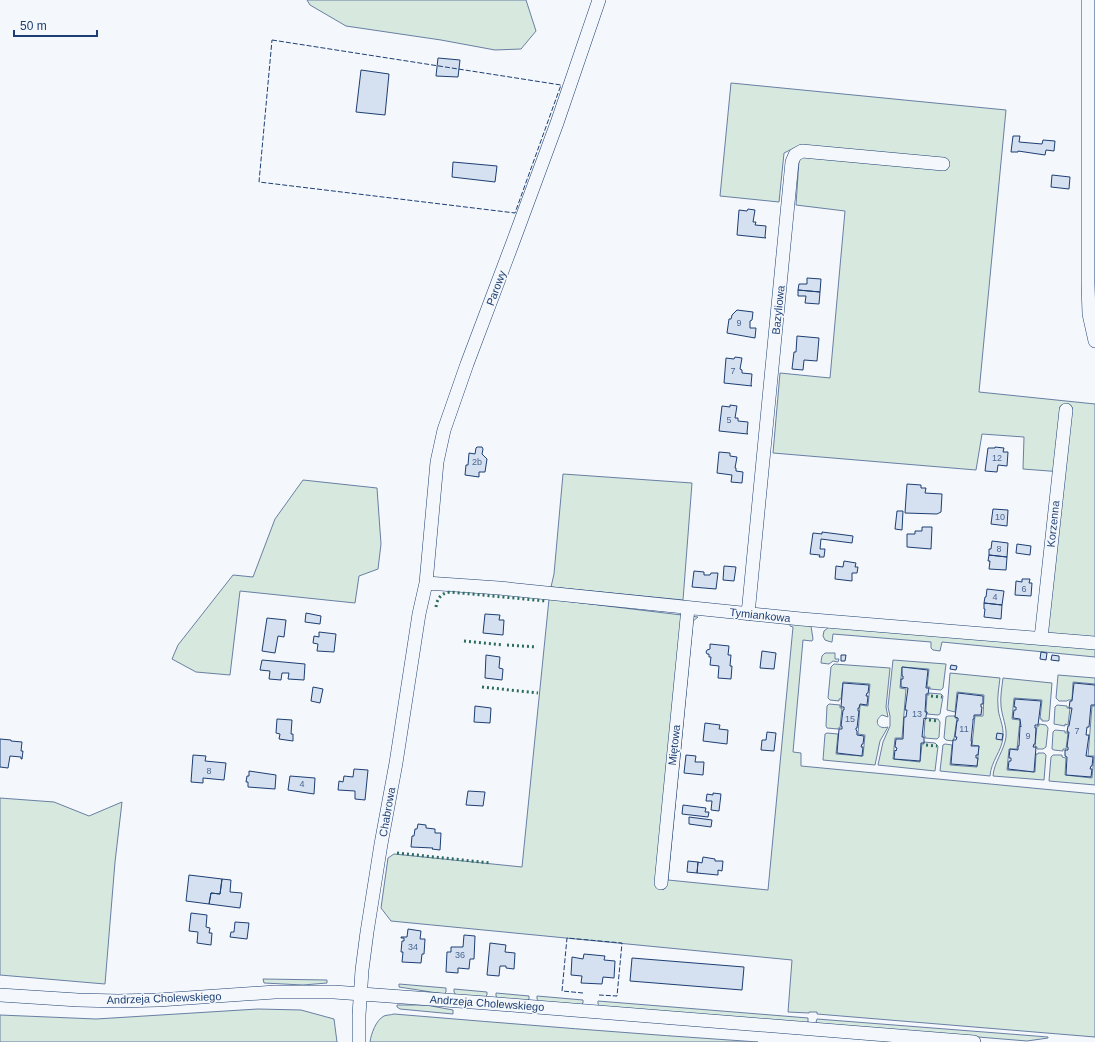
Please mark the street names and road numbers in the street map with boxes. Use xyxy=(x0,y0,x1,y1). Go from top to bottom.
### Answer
street label: Parowy xyxy=(484,268,508,307)
street label: Bazyliowa xyxy=(769,284,787,335)
street label: Korzenna xyxy=(1045,499,1062,548)
street label: Tymiankowa xyxy=(729,606,792,624)
street label: Miętowa xyxy=(666,723,682,766)
street label: Chabrowa xyxy=(377,785,397,838)
street label: Andrzeja Cholewskiego xyxy=(106,990,222,1006)
street label: Andrzeja Cholewskiego xyxy=(429,993,545,1013)

